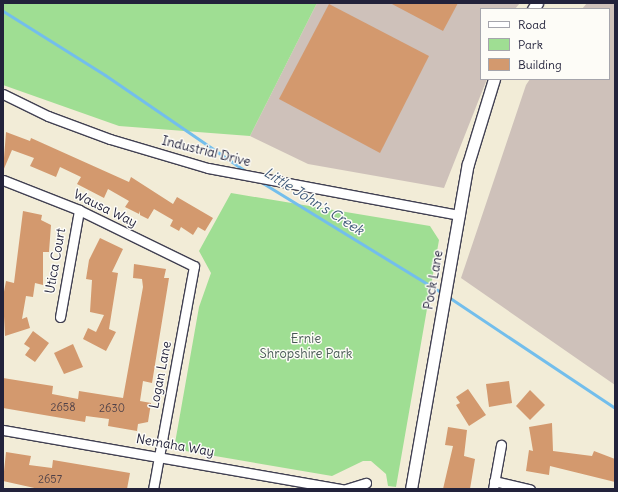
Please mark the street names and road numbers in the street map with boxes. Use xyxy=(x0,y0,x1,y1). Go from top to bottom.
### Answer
street label: Industrial Drive xyxy=(160,133,252,171)
street label: Wausa Way xyxy=(71,187,139,231)
street label: Utica Court xyxy=(43,227,69,295)
street label: Pock Lane xyxy=(421,249,447,311)
street label: Logan Lane xyxy=(147,340,175,410)
street label: Nemaha Way xyxy=(135,431,215,461)

